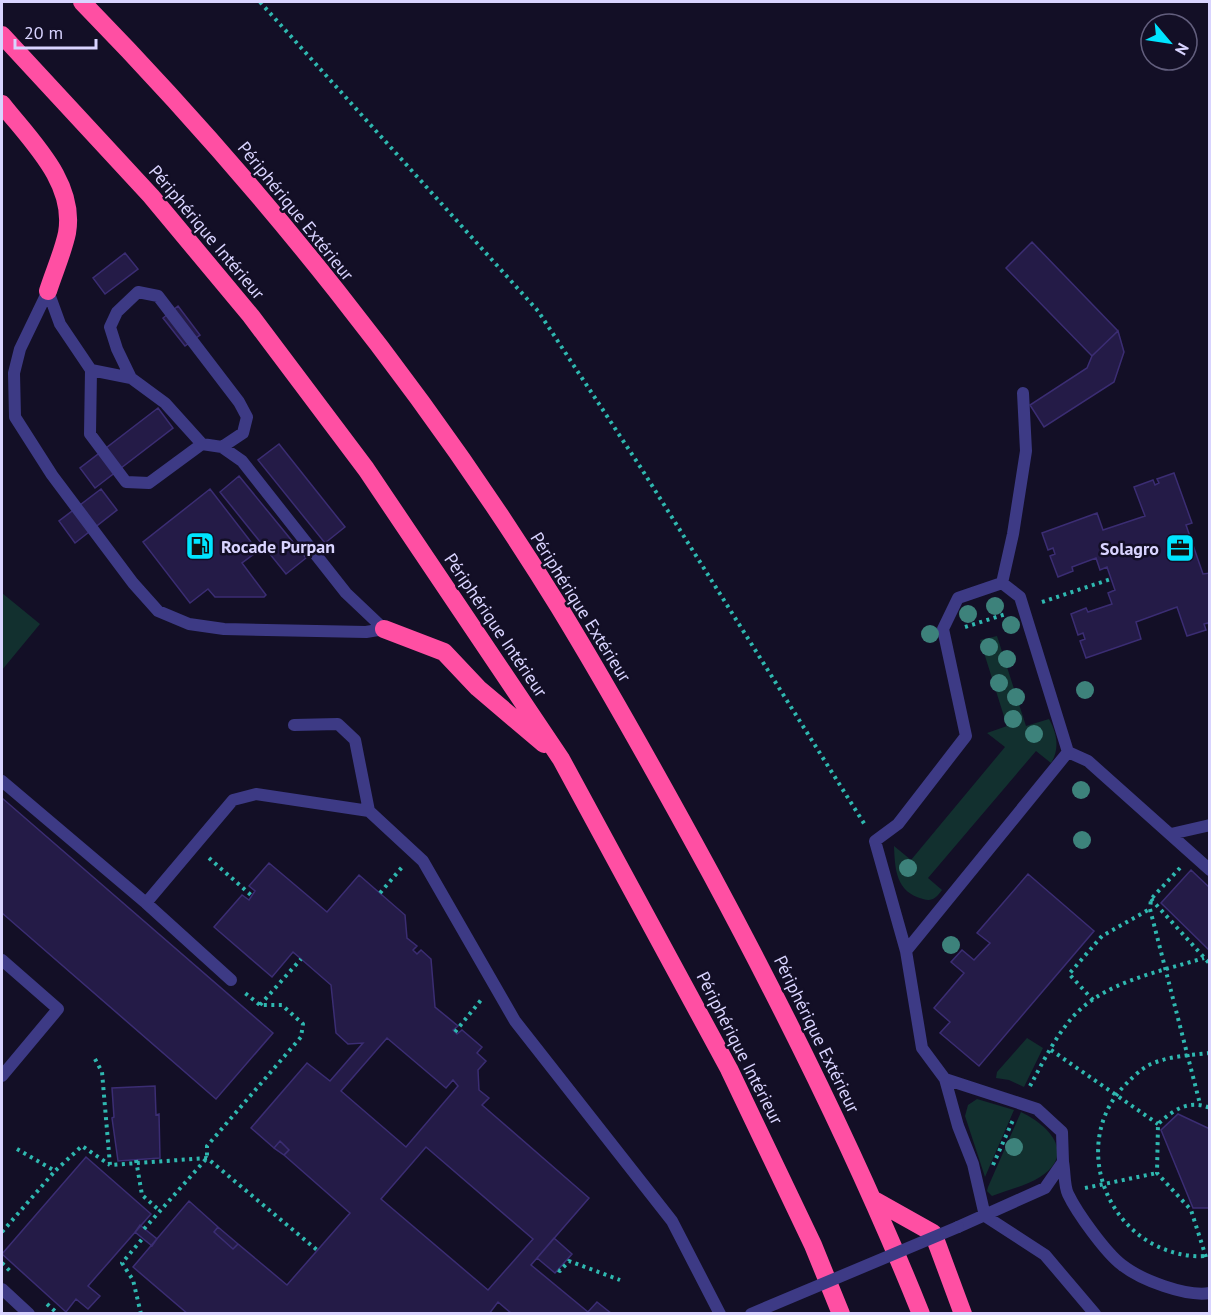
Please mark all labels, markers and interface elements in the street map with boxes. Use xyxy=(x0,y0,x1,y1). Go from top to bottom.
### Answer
scale bar xyxy=(15,12,96,50)
north arrow xyxy=(1139,12,1199,72)
text: 20 m xyxy=(24,21,63,44)
text: N xyxy=(1171,40,1193,59)
street label: Périphérique Extérieur xyxy=(233,137,359,285)
street label: Périphérique Intérieur xyxy=(144,160,270,304)
street label: Périphérique Extérieur xyxy=(526,528,636,686)
fuel station icon: Rocade Purpan xyxy=(184,530,216,562)
office icon: Solagro xyxy=(1164,532,1196,564)
place label: Rocade Purpan xyxy=(221,535,335,558)
place label: Solagro xyxy=(1100,537,1159,560)
street label: Périphérique Intérieur xyxy=(439,549,553,701)
street label: Périphérique Extérieur xyxy=(769,951,865,1117)
street label: Périphérique Intérieur xyxy=(691,968,789,1128)

